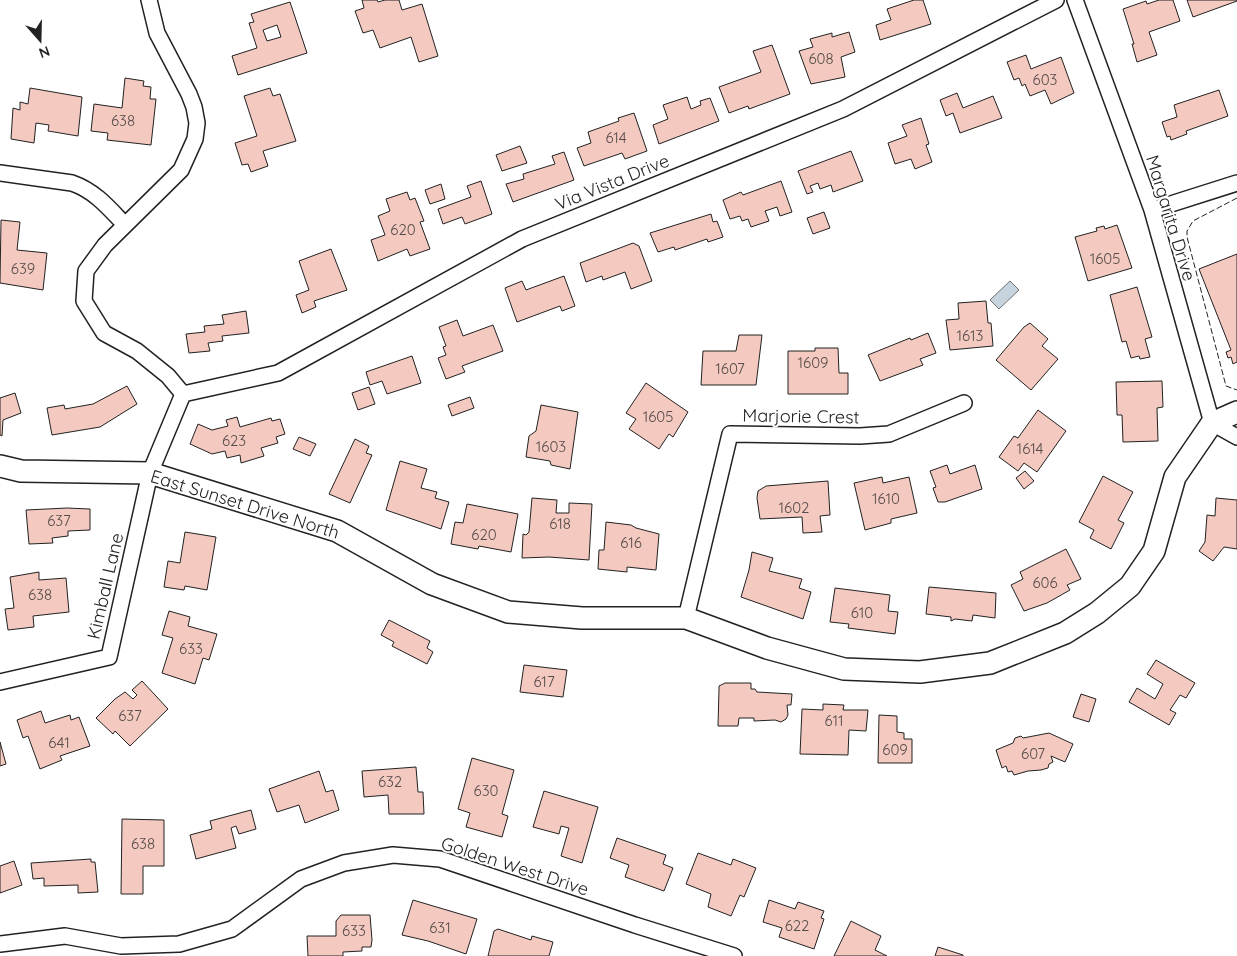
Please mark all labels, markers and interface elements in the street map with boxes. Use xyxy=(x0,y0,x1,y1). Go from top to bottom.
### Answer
north arrow xyxy=(15,15,65,65)
text: N xyxy=(37,42,52,62)
house number: 608 xyxy=(808,49,834,68)
house number: 603 xyxy=(1033,70,1058,89)
house number: 638 xyxy=(111,111,135,130)
house number: 614 xyxy=(605,128,627,147)
street label: Via Vista Drive xyxy=(552,149,672,215)
street label: Margarita Drive xyxy=(1141,152,1201,284)
house number: 620 xyxy=(390,220,416,239)
house number: 1605 xyxy=(1090,249,1120,268)
house number: 639 xyxy=(11,259,35,278)
house number: 1613 xyxy=(957,326,984,345)
house number: 1609 xyxy=(798,353,828,372)
house number: 1607 xyxy=(715,359,745,378)
street label: Marjorie Crest xyxy=(742,403,860,429)
house number: 1605 xyxy=(643,407,673,426)
house number: 623 xyxy=(222,431,246,450)
house number: 1603 xyxy=(536,437,566,456)
house number: 1614 xyxy=(1017,439,1043,458)
street label: East Sunset Drive North xyxy=(148,464,342,544)
house number: 1610 xyxy=(872,489,900,508)
house number: 1602 xyxy=(779,498,809,517)
house number: 637 xyxy=(47,511,71,530)
house number: 618 xyxy=(549,514,571,533)
house number: 620 xyxy=(471,525,497,544)
street label: Kimball Lane xyxy=(82,531,128,641)
house number: 616 xyxy=(620,533,642,552)
house number: 606 xyxy=(1032,573,1058,592)
house number: 638 xyxy=(28,585,52,604)
house number: 610 xyxy=(851,603,873,622)
house number: 633 xyxy=(179,639,203,658)
house number: 617 xyxy=(533,672,555,691)
house number: 637 xyxy=(118,706,142,725)
house number: 611 xyxy=(824,711,844,730)
house number: 641 xyxy=(48,733,70,752)
house number: 609 xyxy=(882,740,908,759)
house number: 607 xyxy=(1021,744,1045,763)
house number: 632 xyxy=(378,772,402,791)
house number: 630 xyxy=(474,781,499,800)
street label: Golden West Drive xyxy=(438,831,592,901)
house number: 638 xyxy=(131,834,155,853)
house number: 622 xyxy=(785,916,809,935)
house number: 631 xyxy=(429,918,451,937)
house number: 633 xyxy=(342,921,366,940)

